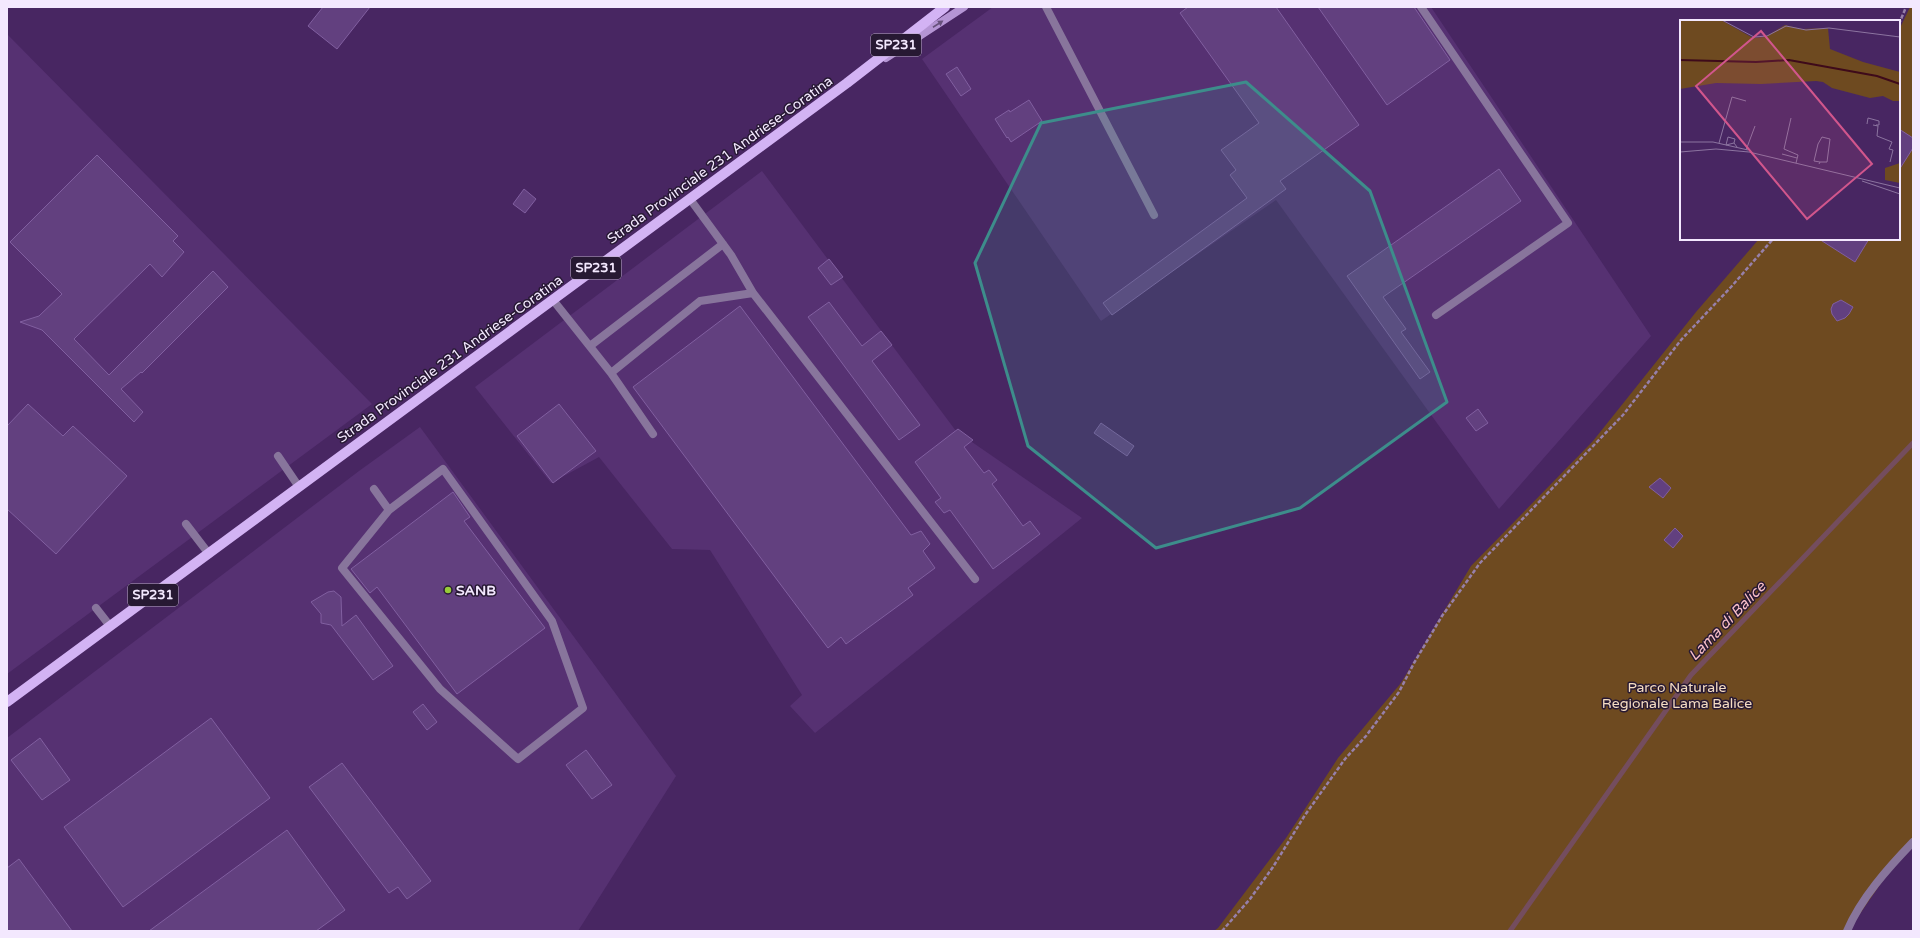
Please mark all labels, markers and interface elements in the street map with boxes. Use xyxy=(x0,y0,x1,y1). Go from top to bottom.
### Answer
one-way arrow xyxy=(933,20,944,28)
inset map xyxy=(1680,20,1900,240)
road number: SP231 xyxy=(871,34,921,56)
street label: Strada Provinciale 231 Andriese-Coratina xyxy=(604,72,836,248)
road number: SP231 xyxy=(571,257,621,279)
street label: Strada Provinciale 231 Andriese-Coratina xyxy=(334,271,566,447)
water label: Lama di Balice xyxy=(1685,577,1770,664)
place label: SANB xyxy=(456,582,496,599)
road number: SP231 xyxy=(128,584,178,606)
marker: SANB xyxy=(443,585,453,595)
park label: Parco Naturale Regionale Lama Balice xyxy=(1602,679,1752,712)

